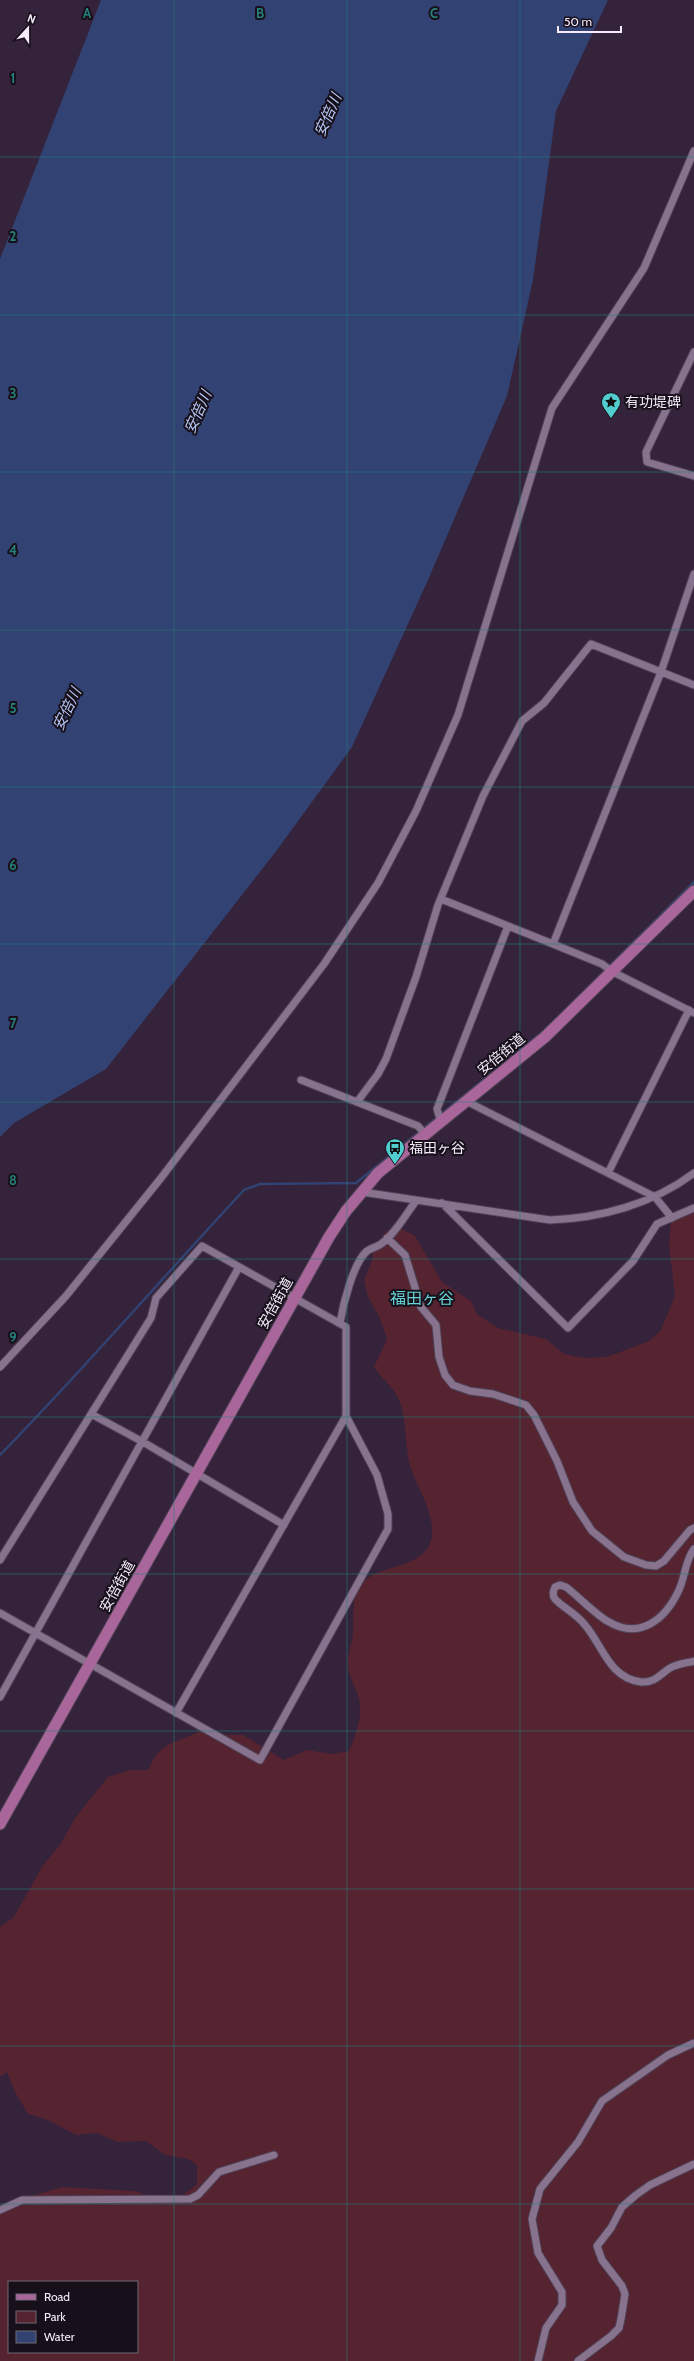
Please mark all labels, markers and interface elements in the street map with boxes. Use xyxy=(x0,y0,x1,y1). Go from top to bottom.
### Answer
text: A xyxy=(83,5,92,21)
text: B xyxy=(256,5,264,21)
text: C xyxy=(430,5,438,21)
north arrow xyxy=(8,8,48,48)
scale bar xyxy=(558,8,621,34)
text: N xyxy=(25,11,38,27)
text: 50 m xyxy=(564,14,592,29)
text: 1 xyxy=(11,70,15,86)
water label: 安倍川 xyxy=(311,89,346,139)
text: 2 xyxy=(10,228,17,244)
text: 3 xyxy=(9,385,17,401)
water label: 安倍川 xyxy=(181,386,216,436)
place icon: 有功堤碑 xyxy=(600,391,622,419)
place label: 有功堤碑 xyxy=(625,393,681,411)
text: 4 xyxy=(9,542,17,558)
water label: 安倍川 xyxy=(49,683,86,733)
text: 5 xyxy=(10,700,17,716)
text: 6 xyxy=(9,857,17,873)
text: 7 xyxy=(10,1015,17,1031)
street label: 安倍街道 xyxy=(474,1029,528,1079)
bus stop icon: 福田ヶ谷 xyxy=(384,1137,406,1165)
place label: 福田ヶ谷 xyxy=(409,1139,465,1157)
text: 8 xyxy=(9,1172,17,1188)
street label: 安倍街道 xyxy=(254,1274,296,1332)
district label: 福田ヶ谷 xyxy=(390,1289,454,1308)
text: 9 xyxy=(9,1329,17,1345)
street label: 安倍街道 xyxy=(96,1557,138,1615)
legend xyxy=(8,2281,138,2353)
text: Road xyxy=(44,2289,70,2304)
text: Park xyxy=(44,2309,66,2324)
text: Water xyxy=(44,2329,75,2344)

